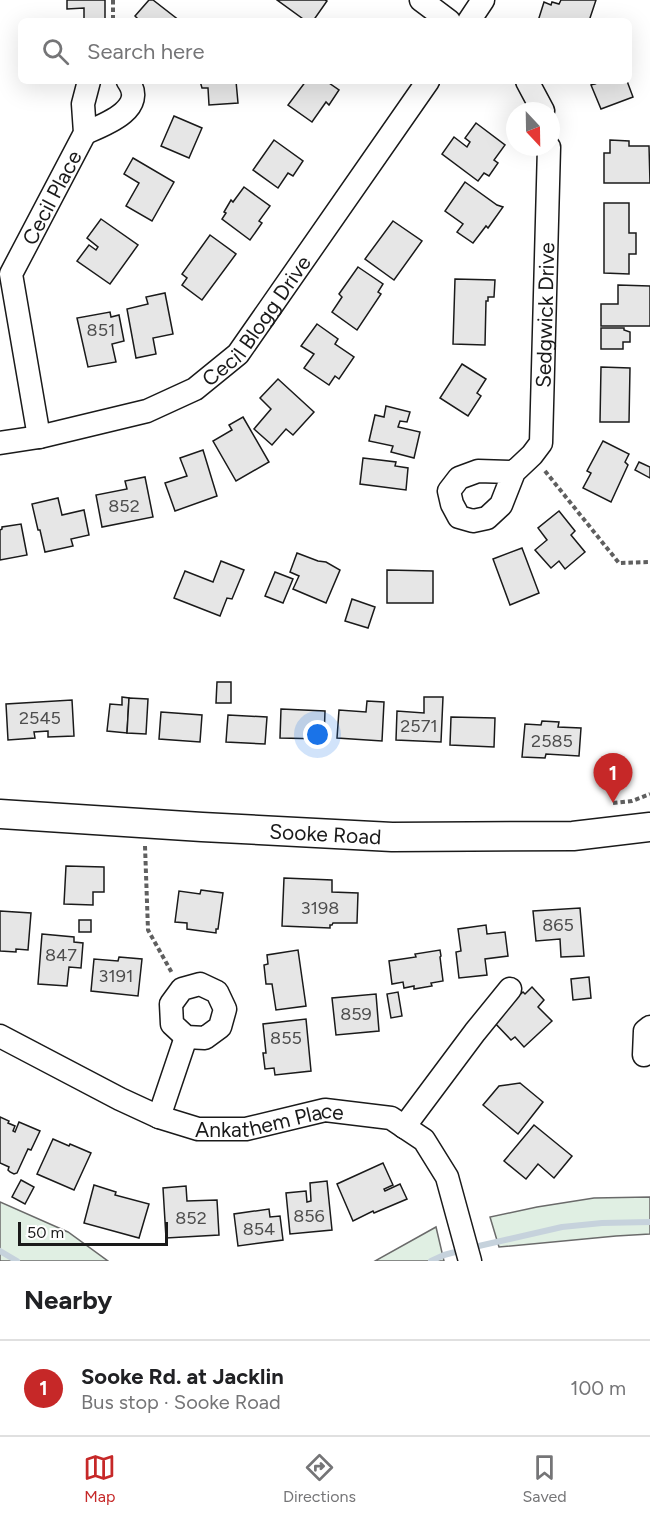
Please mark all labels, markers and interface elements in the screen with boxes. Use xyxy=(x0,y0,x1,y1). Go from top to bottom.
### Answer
search box xyxy=(18,18,632,84)
icon: search xyxy=(39,35,72,68)
text: Search here xyxy=(87,38,205,65)
north arrow xyxy=(506,102,560,156)
street label: Cecil Place xyxy=(16,146,86,249)
street label: Sedgwick Drive xyxy=(530,242,559,388)
street label: Cecil Blogg Drive xyxy=(197,250,315,391)
house number: 851 xyxy=(87,319,115,341)
house number: 852 xyxy=(108,495,140,517)
house number: 2545 xyxy=(19,707,61,729)
house number: 2571 xyxy=(400,715,438,737)
your location xyxy=(303,720,332,749)
house number: 2585 xyxy=(531,730,573,752)
pin: 1 xyxy=(594,754,632,803)
street label: Sooke Road xyxy=(269,818,382,849)
house number: 3198 xyxy=(301,897,339,919)
house number: 865 xyxy=(542,914,574,936)
house number: 847 xyxy=(45,944,77,966)
house number: 3191 xyxy=(99,965,133,987)
house number: 859 xyxy=(340,1003,372,1025)
house number: 855 xyxy=(270,1027,302,1049)
street label: Ankathem Place xyxy=(195,1097,345,1142)
house number: 856 xyxy=(293,1205,325,1227)
house number: 852 xyxy=(175,1207,207,1229)
house number: 854 xyxy=(243,1218,275,1240)
scale bar xyxy=(18,1219,168,1246)
text: 50 m xyxy=(27,1223,64,1242)
text: Nearby xyxy=(24,1284,112,1316)
text: Sooke Rd. at Jacklin xyxy=(81,1363,284,1390)
text: 1 xyxy=(39,1376,48,1400)
text: 100 m xyxy=(570,1376,626,1400)
text: Bus stop · Sooke Road xyxy=(81,1390,281,1414)
tab: Map xyxy=(83,1451,116,1506)
tab: Directions xyxy=(283,1451,356,1506)
tab: Saved xyxy=(523,1451,567,1506)

